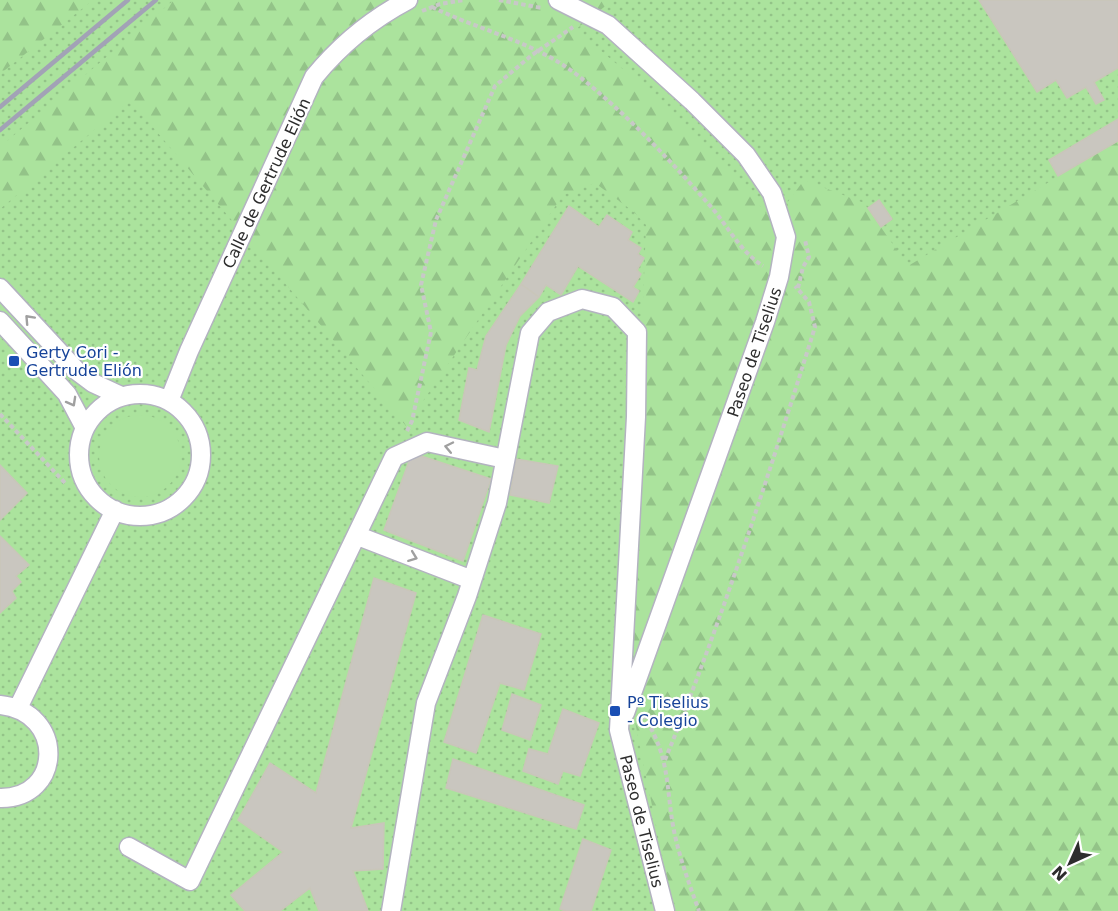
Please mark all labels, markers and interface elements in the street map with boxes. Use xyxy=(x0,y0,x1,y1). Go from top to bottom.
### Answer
street label: Calle de Gertrude Elión xyxy=(219,95,314,271)
street label: Paseo de Tiselius xyxy=(723,285,786,420)
one-way arrow xyxy=(25,316,36,326)
place label: Gerty Cori - Gertrude Elión xyxy=(26,343,142,380)
marker: Gerty Cori - Gertrude Elión xyxy=(7,354,21,368)
one-way arrow xyxy=(65,396,76,406)
one-way arrow xyxy=(444,441,454,454)
one-way arrow xyxy=(406,550,417,562)
place label: Pº Tiselius - Colegio xyxy=(627,693,709,730)
marker: Pº Tiselius - Colegio xyxy=(608,704,622,718)
street label: Paseo de Tiselius xyxy=(616,753,667,889)
north arrow xyxy=(1040,833,1100,893)
text: N xyxy=(1048,862,1071,885)

